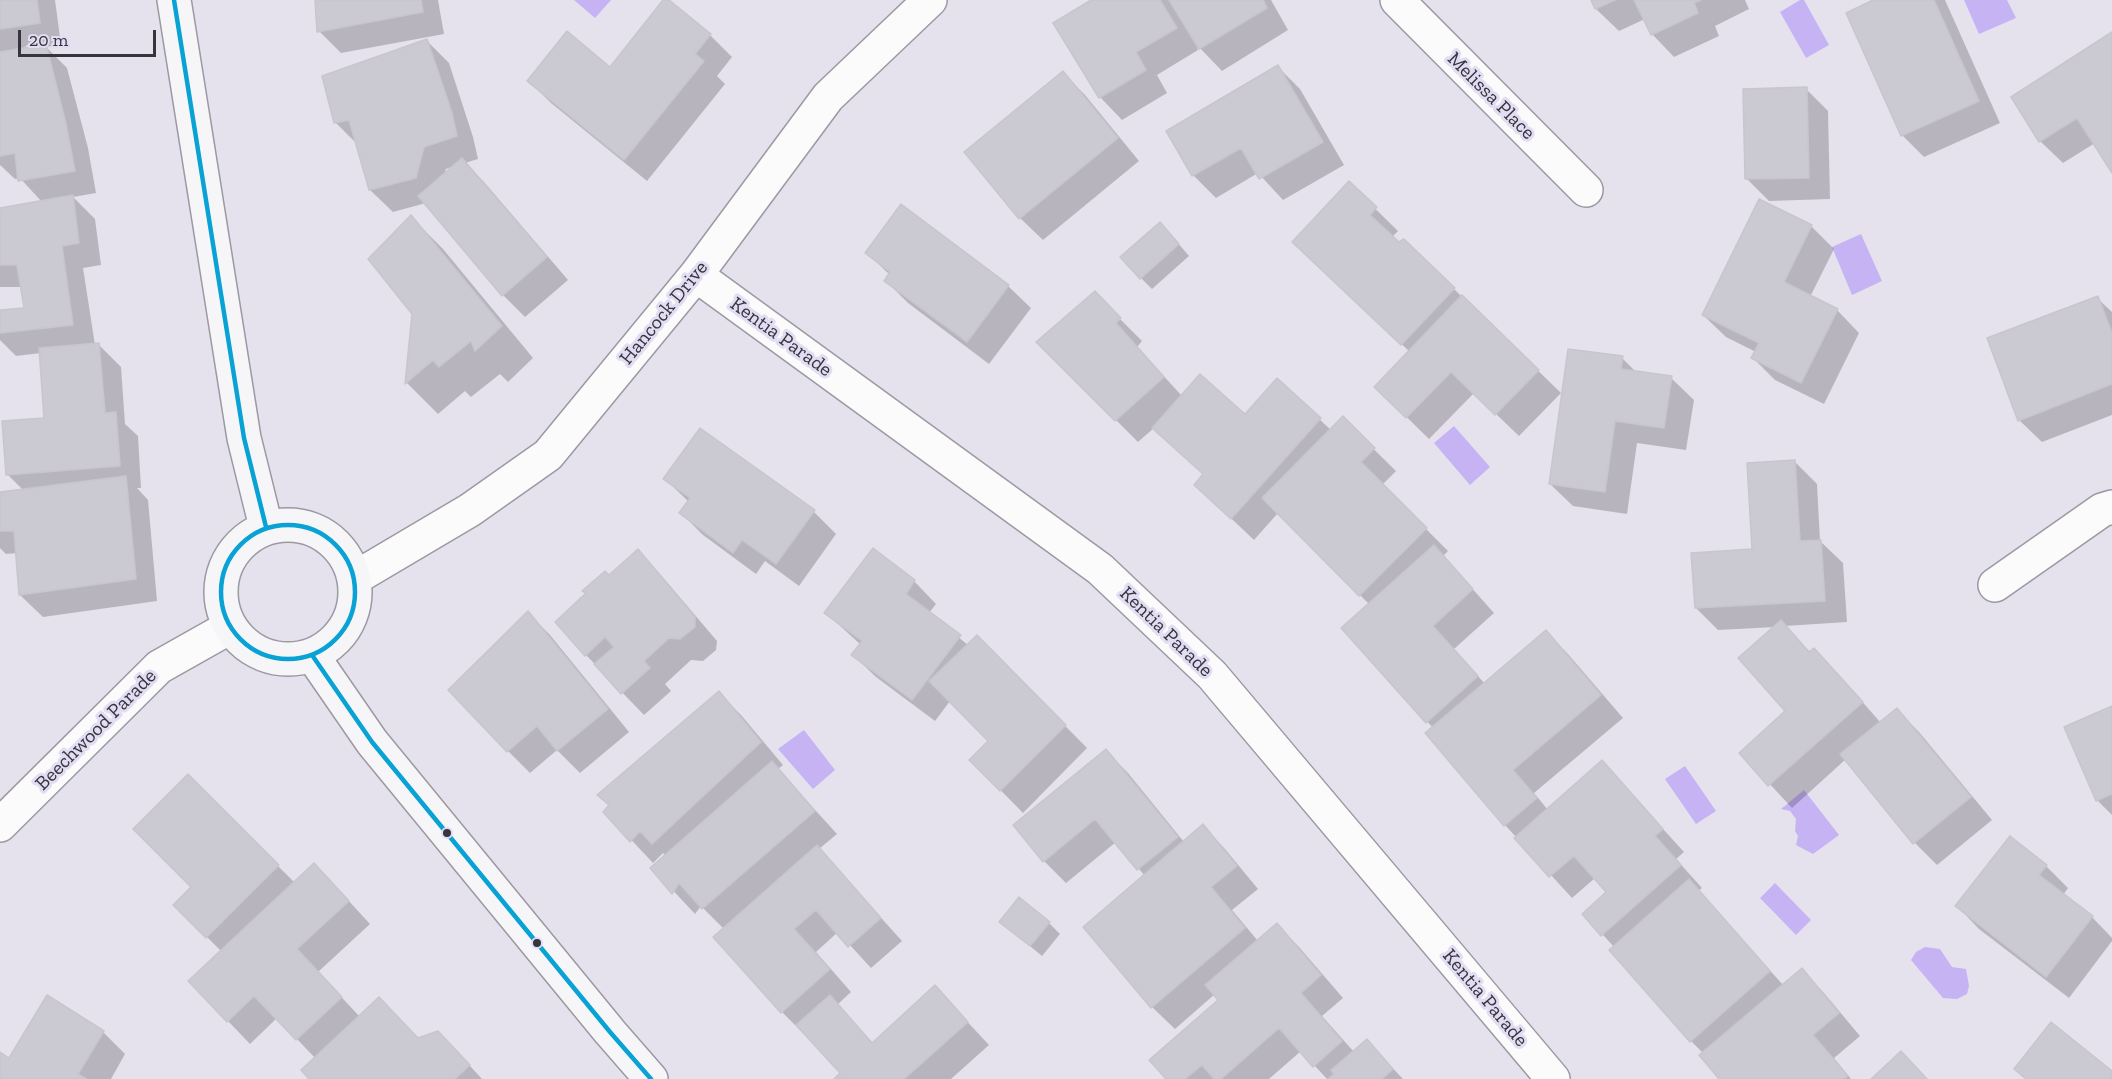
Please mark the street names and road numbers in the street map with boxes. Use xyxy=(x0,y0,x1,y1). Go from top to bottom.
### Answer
street label: Melissa Place xyxy=(1442,47,1540,145)
street label: Hancock Drive xyxy=(615,256,713,370)
street label: Kentia Parade xyxy=(725,292,837,382)
street label: Kentia Parade xyxy=(1115,582,1217,682)
street label: Beechwood Parade xyxy=(30,664,162,796)
street label: Kentia Parade xyxy=(1437,944,1533,1052)

